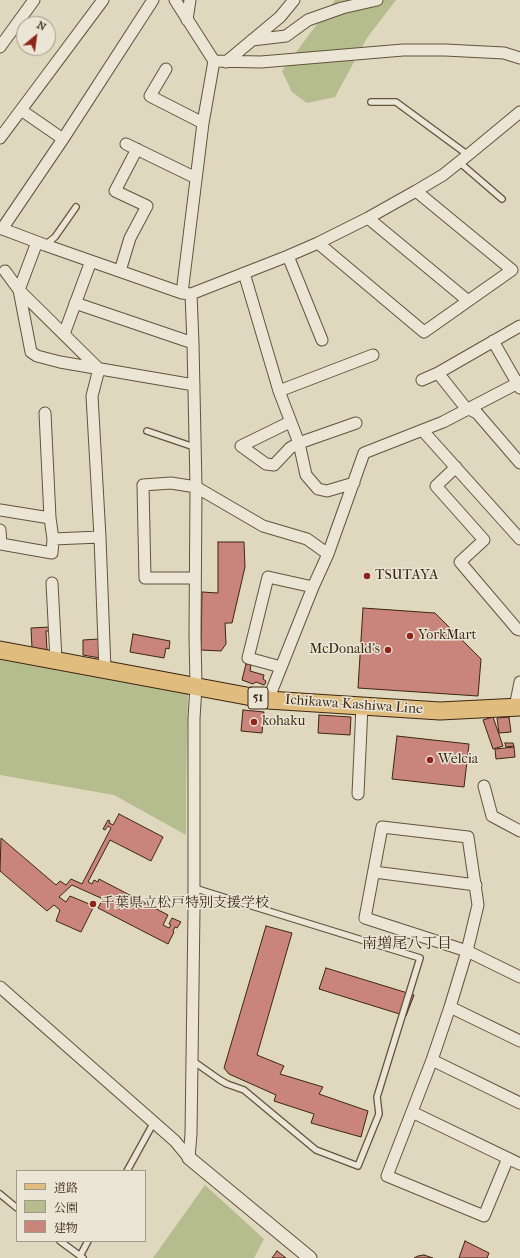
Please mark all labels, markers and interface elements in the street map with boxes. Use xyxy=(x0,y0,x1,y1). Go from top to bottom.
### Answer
north arrow xyxy=(16,16,56,56)
text: N xyxy=(35,18,48,34)
place label: TSUTAYA xyxy=(375,568,438,584)
marker: TSUTAYA xyxy=(362,571,372,581)
place label: YorkMart xyxy=(418,628,477,644)
marker: YorkMart xyxy=(405,631,415,641)
place label: McDonald's xyxy=(309,642,380,658)
marker: McDonald's xyxy=(383,645,393,655)
road number: 51 xyxy=(248,687,268,709)
street label: Ichikawa-Kashiwa Line xyxy=(285,692,423,718)
place label: kohaku xyxy=(262,714,305,730)
marker: kohaku xyxy=(249,717,259,727)
place label: Welcia xyxy=(438,752,478,768)
marker: Welcia xyxy=(425,755,435,765)
place label: 千葉県立松戸特別支援学校 xyxy=(101,896,269,912)
marker: 千葉県立松戸特別支援学校 xyxy=(88,899,98,909)
district label: 南増尾八丁目 xyxy=(362,935,452,953)
legend xyxy=(16,1170,146,1242)
text: 道路 xyxy=(54,1181,78,1195)
text: 公園 xyxy=(54,1201,78,1215)
text: 建物 xyxy=(54,1221,78,1235)

